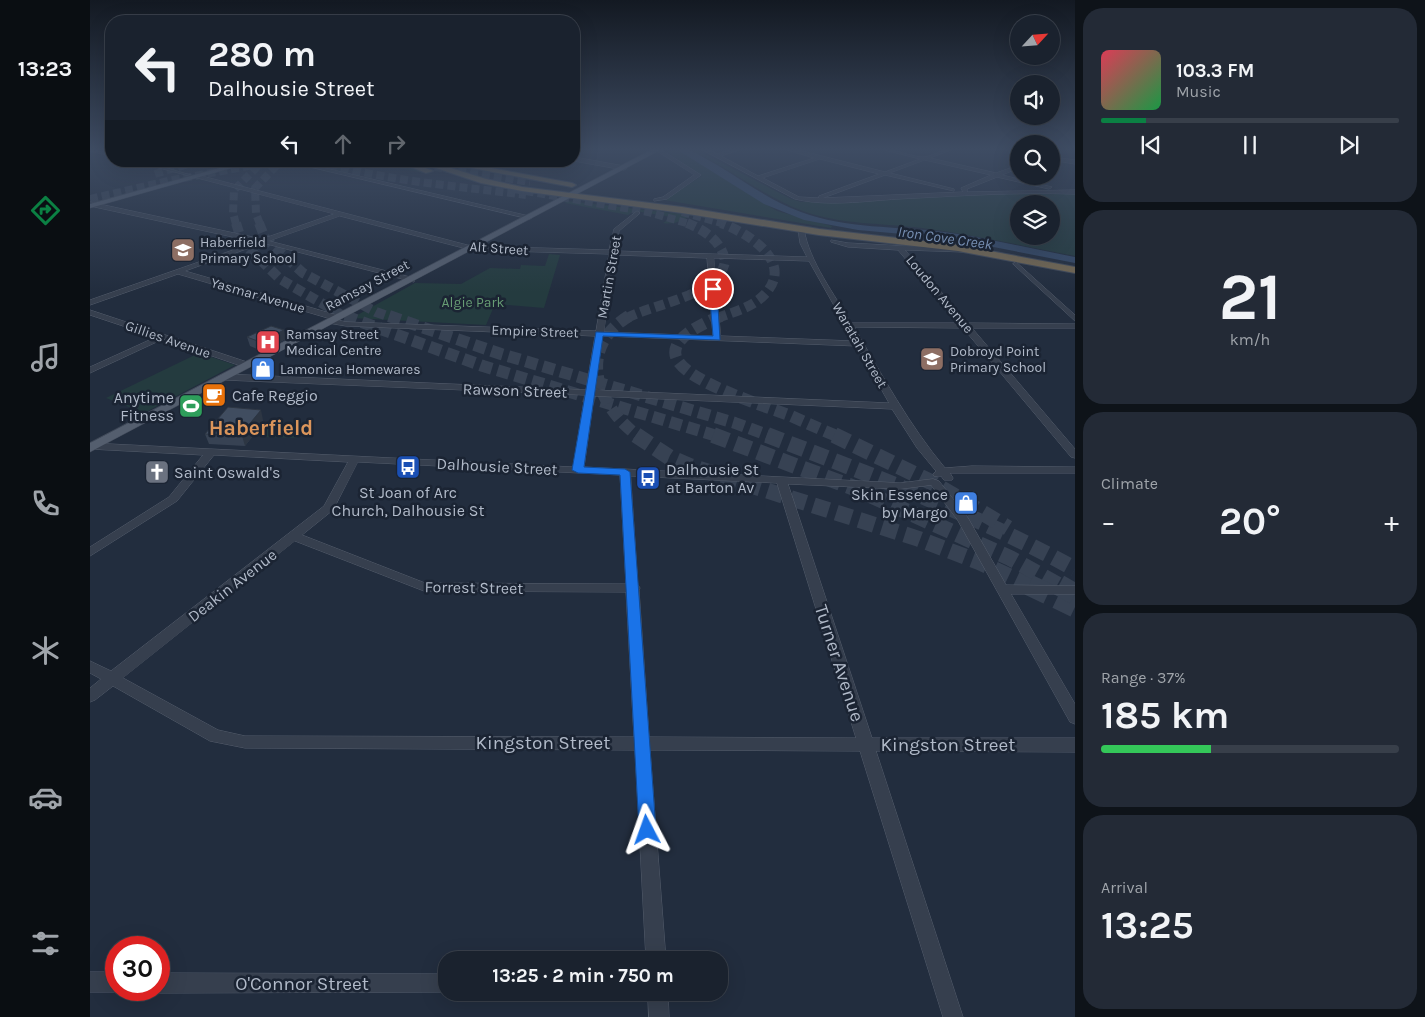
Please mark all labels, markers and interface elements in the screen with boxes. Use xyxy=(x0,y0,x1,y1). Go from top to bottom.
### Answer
north arrow xyxy=(1010,15,1060,65)
map controls xyxy=(1010,15,1060,245)
text: 280 m xyxy=(208,34,316,75)
icon: left xyxy=(125,35,190,100)
text: 13:23 xyxy=(18,56,72,82)
text: 103.3 FM xyxy=(1176,60,1254,82)
button: sound xyxy=(1010,75,1060,125)
text: Dalhousie Street xyxy=(208,76,374,102)
text: Music xyxy=(1176,82,1221,101)
icon: left xyxy=(276,130,304,158)
icon: ahead xyxy=(329,130,357,158)
icon: right xyxy=(382,130,410,158)
icon: previous xyxy=(1137,131,1165,159)
icon: pause xyxy=(1236,131,1264,159)
icon: next xyxy=(1335,131,1363,159)
button: search xyxy=(1010,135,1060,185)
icon: directions xyxy=(28,193,63,228)
button: layers xyxy=(1010,195,1060,245)
water label: Iron Cove Creek xyxy=(897,222,994,254)
place label: Haberfield Primary School xyxy=(200,234,296,267)
street label: Martin Street xyxy=(594,234,625,320)
school or university icon: Haberfield Primary School xyxy=(170,237,196,263)
street label: Alt Street xyxy=(469,238,529,259)
street label: Loudon Avenue xyxy=(902,252,977,337)
street label: Ramsay Street xyxy=(322,256,412,315)
text: 21 xyxy=(1219,259,1281,335)
pin xyxy=(692,268,734,310)
street label: Yasmar Avenue xyxy=(209,274,307,317)
icon: arrive xyxy=(699,275,727,303)
park label: Algie Park xyxy=(442,294,505,311)
street label: Waratah Street xyxy=(828,300,891,391)
street label: Gillies Avenue xyxy=(123,317,213,362)
street label: Empire Street xyxy=(491,321,579,342)
place label: Ramsay Street Medical Centre xyxy=(286,326,381,359)
hospital icon: Ramsay Street Medical Centre xyxy=(255,329,281,355)
text: km/h xyxy=(1230,330,1270,349)
icon: music xyxy=(28,340,63,375)
place label: Dobroyd Point Primary School xyxy=(950,343,1046,376)
school or university icon: Dobroyd Point Primary School xyxy=(919,346,945,372)
shop icon: Lamonica Homewares xyxy=(250,356,276,382)
place label: Lamonica Homewares xyxy=(280,361,421,378)
street label: Rawson Street xyxy=(462,379,568,402)
cafe icon: Cafe Reggio xyxy=(201,382,227,408)
place label: Cafe Reggio xyxy=(232,386,318,405)
place label: Anytime Fitness xyxy=(114,388,174,425)
sports icon: Anytime Fitness xyxy=(178,393,204,419)
district label: Haberfield xyxy=(209,416,313,440)
bus stop icon: St Joan of Arc Church, Dalhousie St xyxy=(395,454,421,480)
street label: Dalhousie Street xyxy=(436,454,558,479)
church icon: Saint Oswald's xyxy=(144,459,170,485)
place label: Dalhousie St at Barton Av xyxy=(666,460,759,497)
place label: Saint Oswald's xyxy=(174,463,280,482)
bus stop icon: Dalhousie St at Barton Av xyxy=(635,465,661,491)
text: Climate xyxy=(1101,474,1158,493)
place label: St Joan of Arc Church, Dalhousie St xyxy=(332,483,484,520)
place label: Skin Essence by Margo xyxy=(851,485,948,522)
icon: phone xyxy=(28,486,63,521)
shop icon: Skin Essence by Margo xyxy=(953,490,979,516)
text: 20° xyxy=(1219,499,1281,544)
text: − xyxy=(1101,505,1116,538)
text: + xyxy=(1384,505,1399,538)
street label: Deakin Avenue xyxy=(184,545,281,626)
street label: Forrest Street xyxy=(425,577,523,598)
street label: Turner Avenue xyxy=(810,602,868,725)
icon: climate xyxy=(28,633,63,668)
text: Range · 37% xyxy=(1101,668,1186,687)
text: 185 km xyxy=(1101,693,1229,738)
street label: Kingston Street xyxy=(475,732,611,754)
street label: Kingston Street xyxy=(880,734,1016,756)
icon: car xyxy=(28,780,63,815)
position arrow xyxy=(620,803,672,855)
text: Arrival xyxy=(1101,878,1148,897)
text: 13:25 xyxy=(1101,903,1194,948)
icon: filters xyxy=(28,926,63,961)
speed limit sign: 30 xyxy=(105,936,170,1001)
text: 13:25 · 2 min · 750 m xyxy=(492,965,674,987)
street label: O'Connor Street xyxy=(235,973,369,995)

